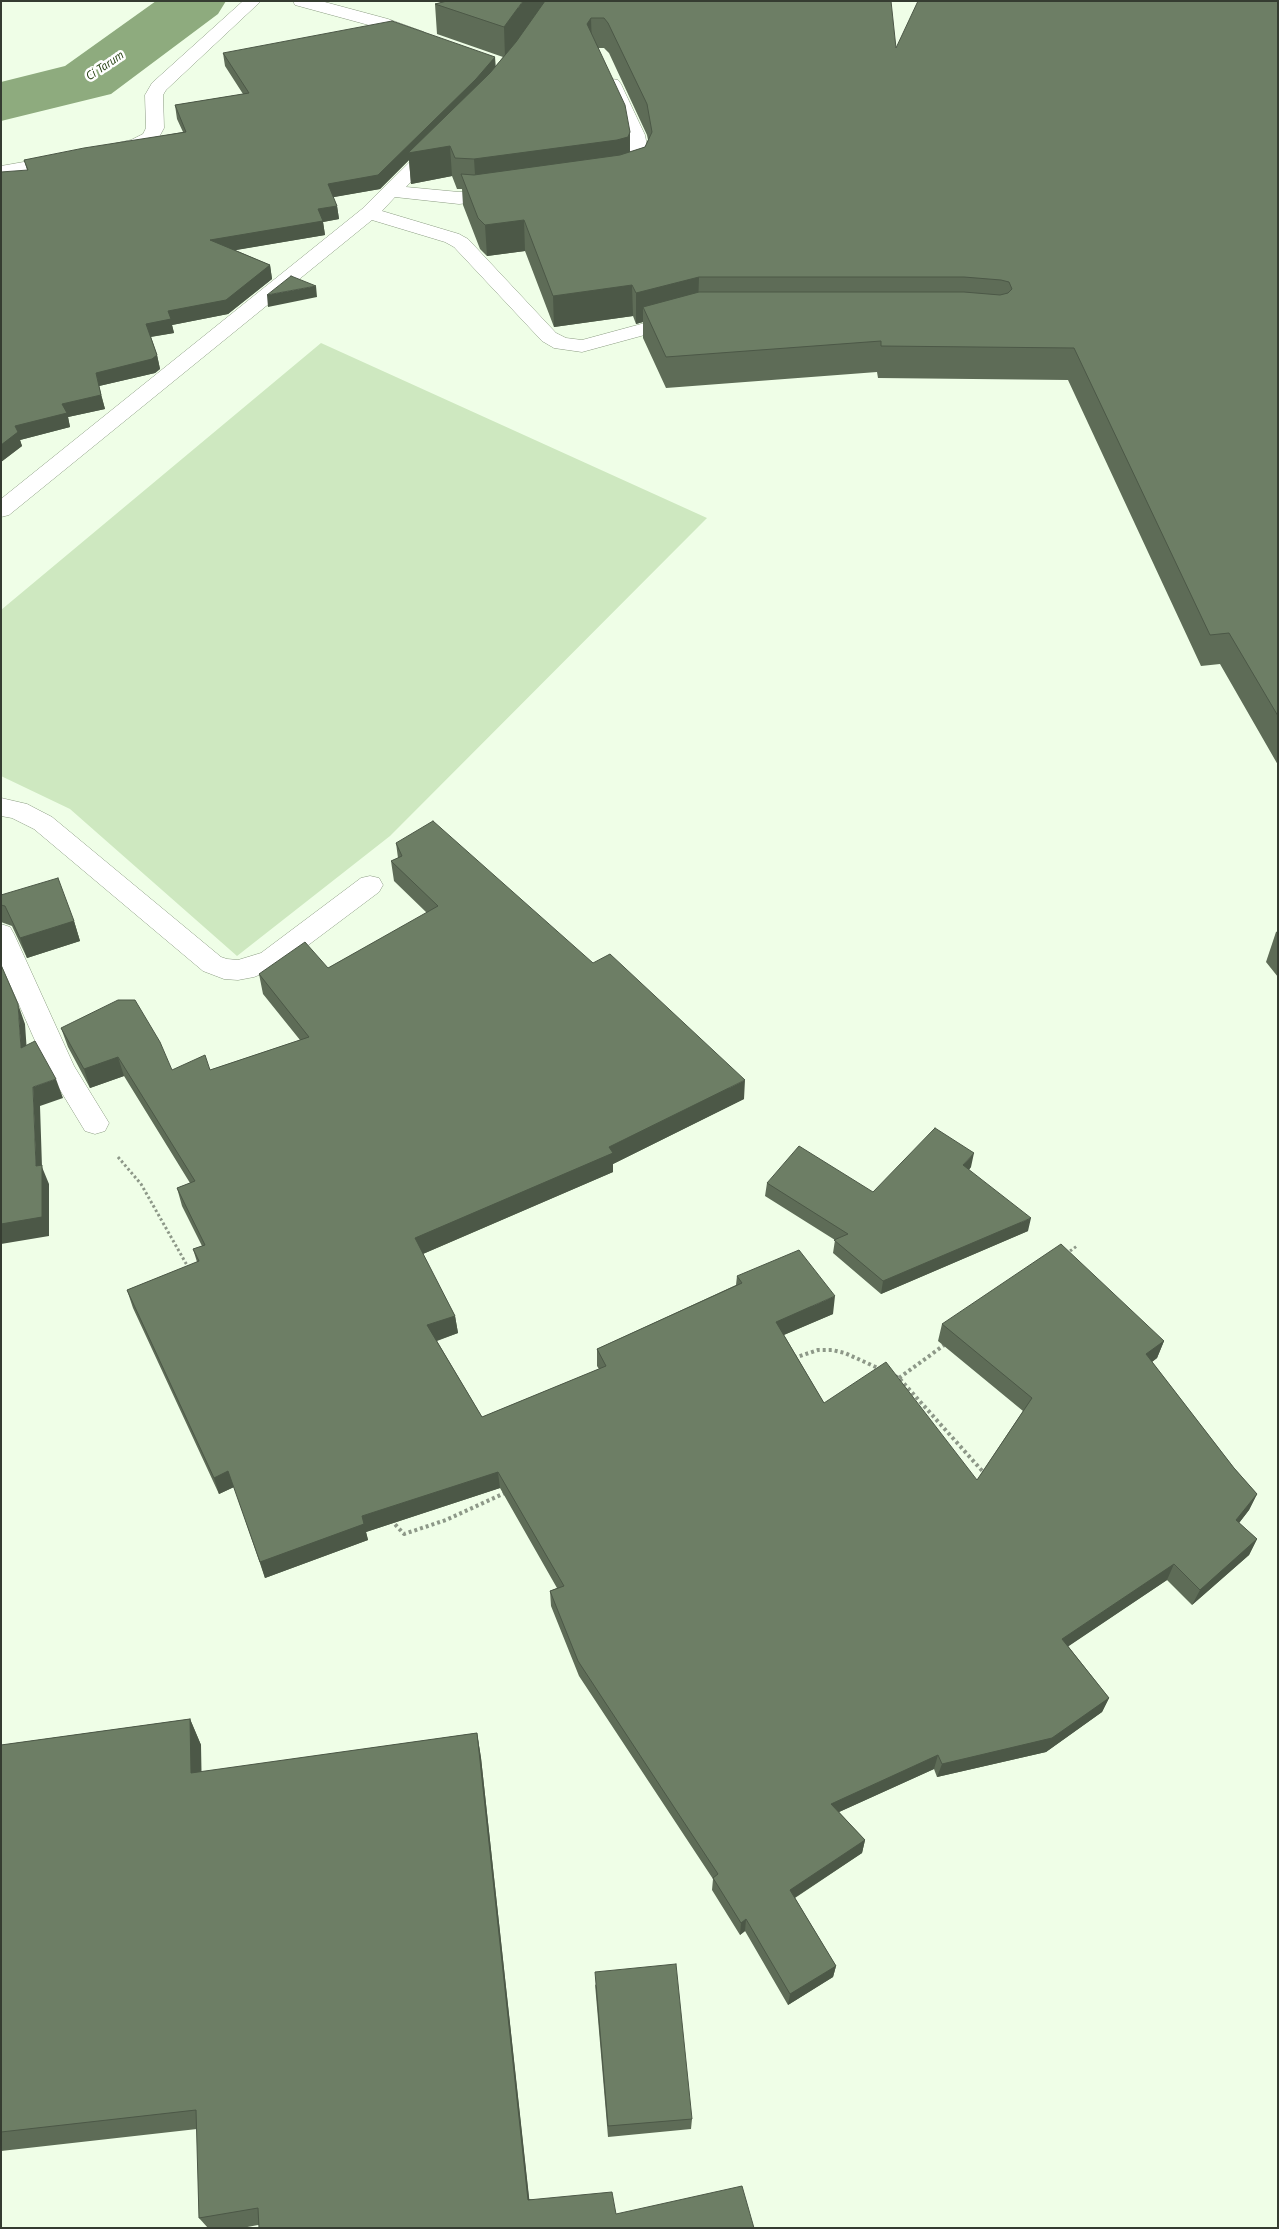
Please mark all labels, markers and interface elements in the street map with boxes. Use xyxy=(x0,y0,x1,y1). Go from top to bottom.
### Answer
water label: Ci Tarum xyxy=(83,48,127,84)

